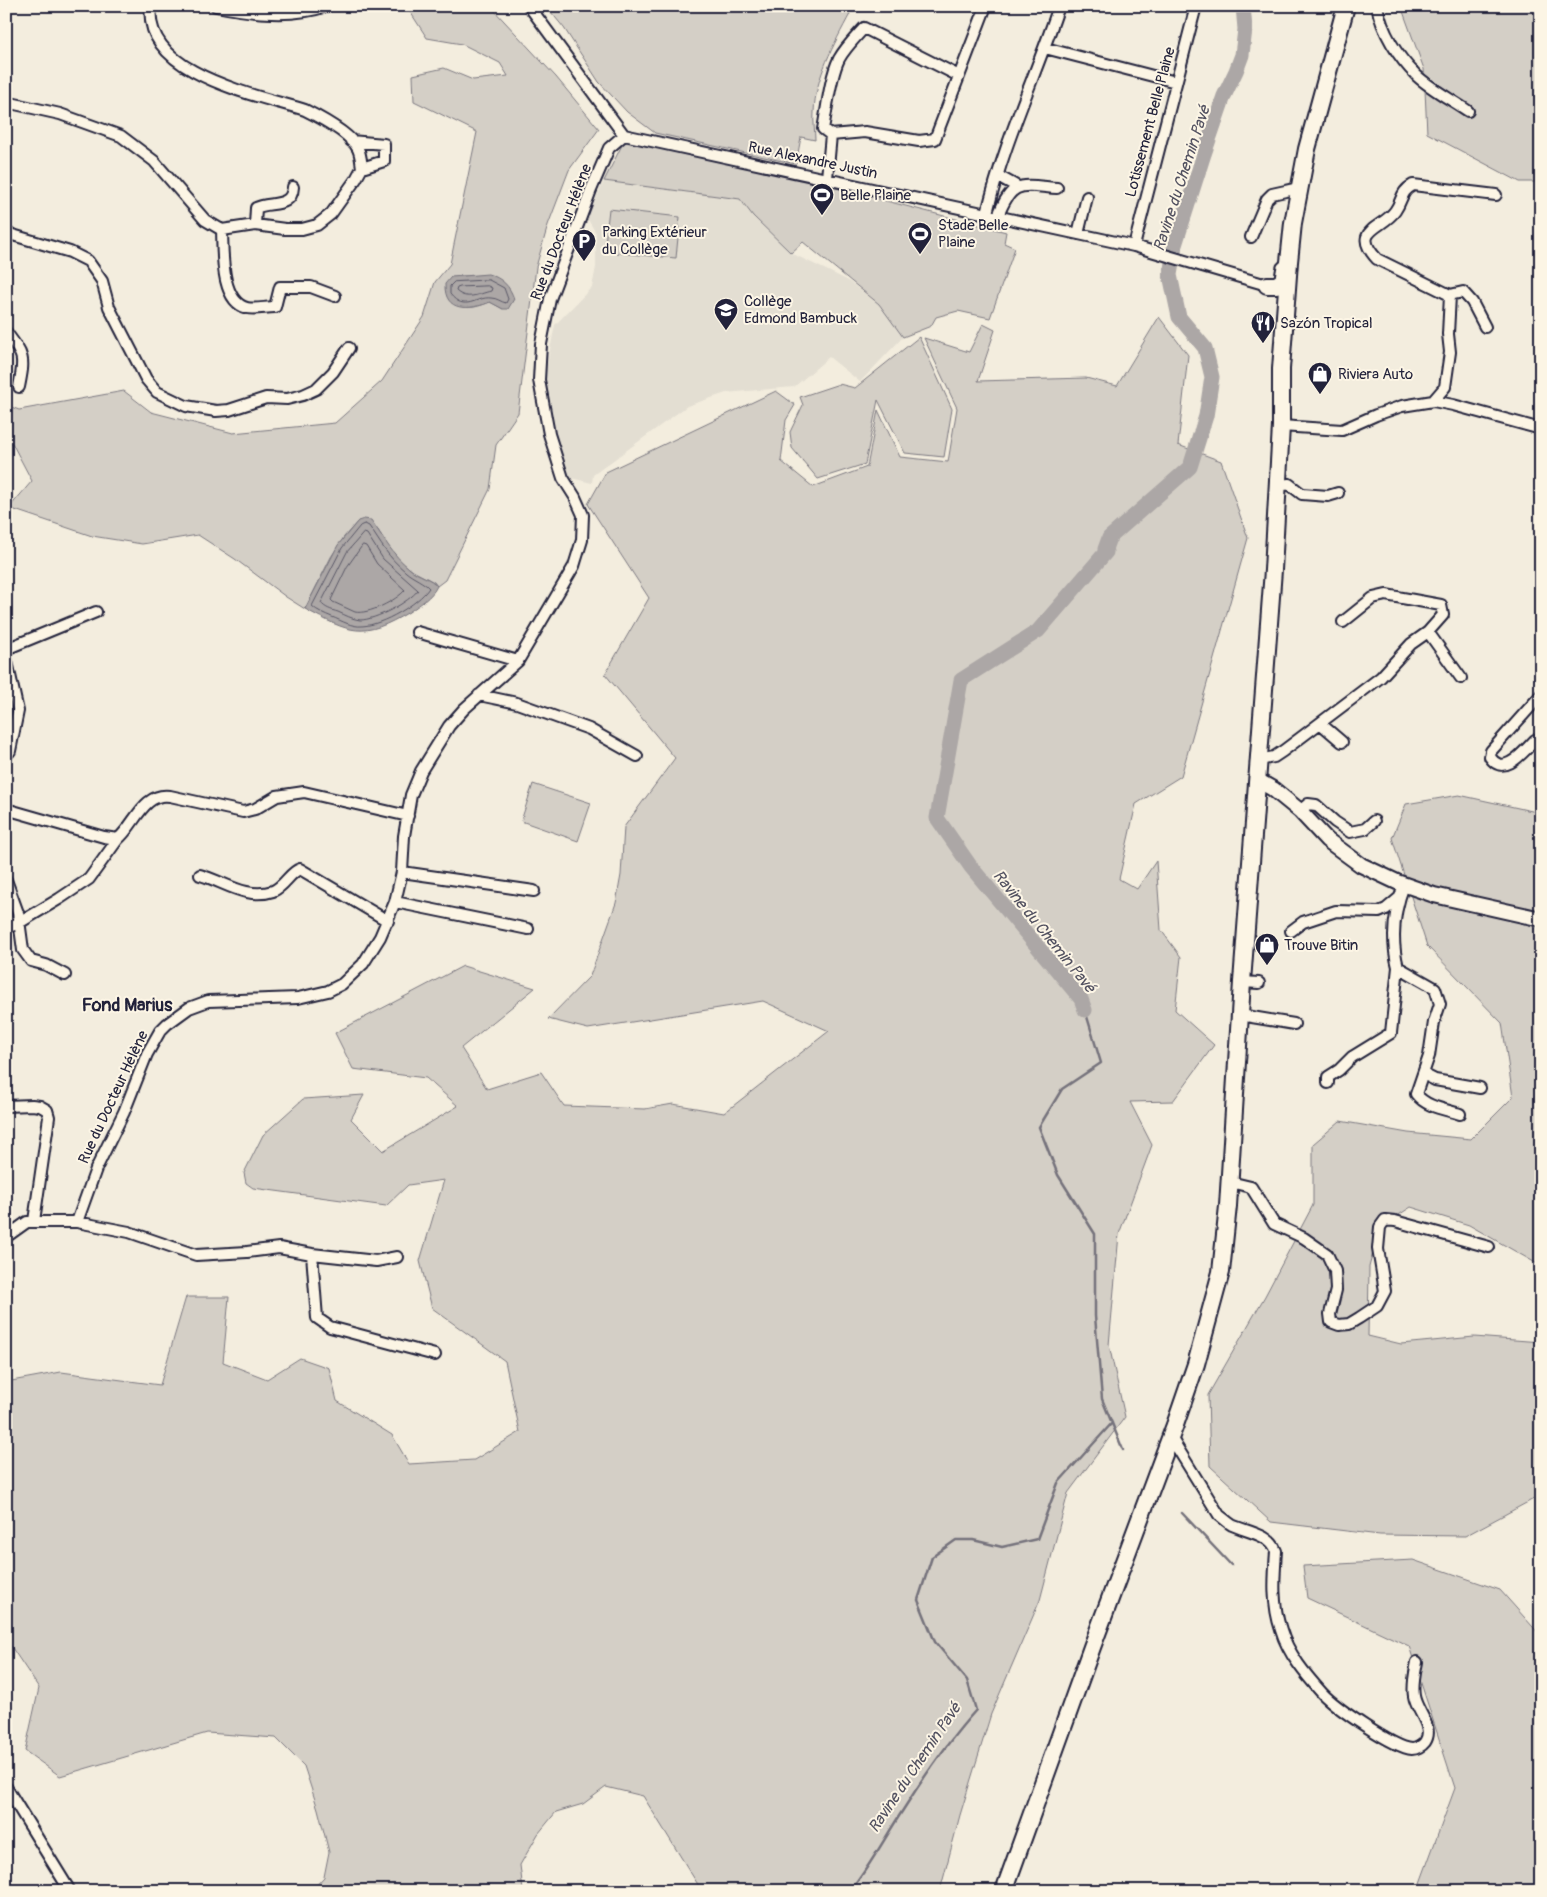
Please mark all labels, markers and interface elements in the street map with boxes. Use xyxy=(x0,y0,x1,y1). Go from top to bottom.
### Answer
street label: Lotissement Belle Plaine xyxy=(1121,44,1180,199)
water label: Ravine du Chemin Pavé xyxy=(1149,101,1215,254)
street label: Rue Alexandre Justin xyxy=(747,138,879,183)
street label: Rue du Docteur Hélène xyxy=(527,161,596,303)
sports icon: Belle Plaine xyxy=(809,182,835,216)
place label: Belle Plaine xyxy=(840,186,912,205)
place label: Stade Belle Plaine xyxy=(938,216,1009,252)
sports icon: Stade Belle Plaine xyxy=(907,221,933,255)
place label: Parking Extérieur du Collège xyxy=(602,223,708,259)
parking icon: Parking Extérieur du Collège xyxy=(571,228,597,262)
place label: Collège Edmond Bambuck xyxy=(744,292,858,328)
school or university icon: Collège Edmond Bambuck xyxy=(713,297,739,331)
restaurant icon: Sazón Tropical xyxy=(1250,310,1276,344)
place label: Sazón Tropical xyxy=(1280,314,1373,333)
shop icon: Riviera Auto xyxy=(1307,361,1333,395)
place label: Riviera Auto xyxy=(1338,365,1413,384)
water label: Ravine du Chemin Pavé xyxy=(989,866,1101,998)
shop icon: Trouve Bitin xyxy=(1254,932,1280,966)
place label: Trouve Bitin xyxy=(1284,936,1358,955)
district label: Fond Marius xyxy=(82,994,173,1017)
street label: Rue du Docteur Hélène xyxy=(74,1027,153,1167)
water label: Ravine du Chemin Pavé xyxy=(864,1698,967,1836)

